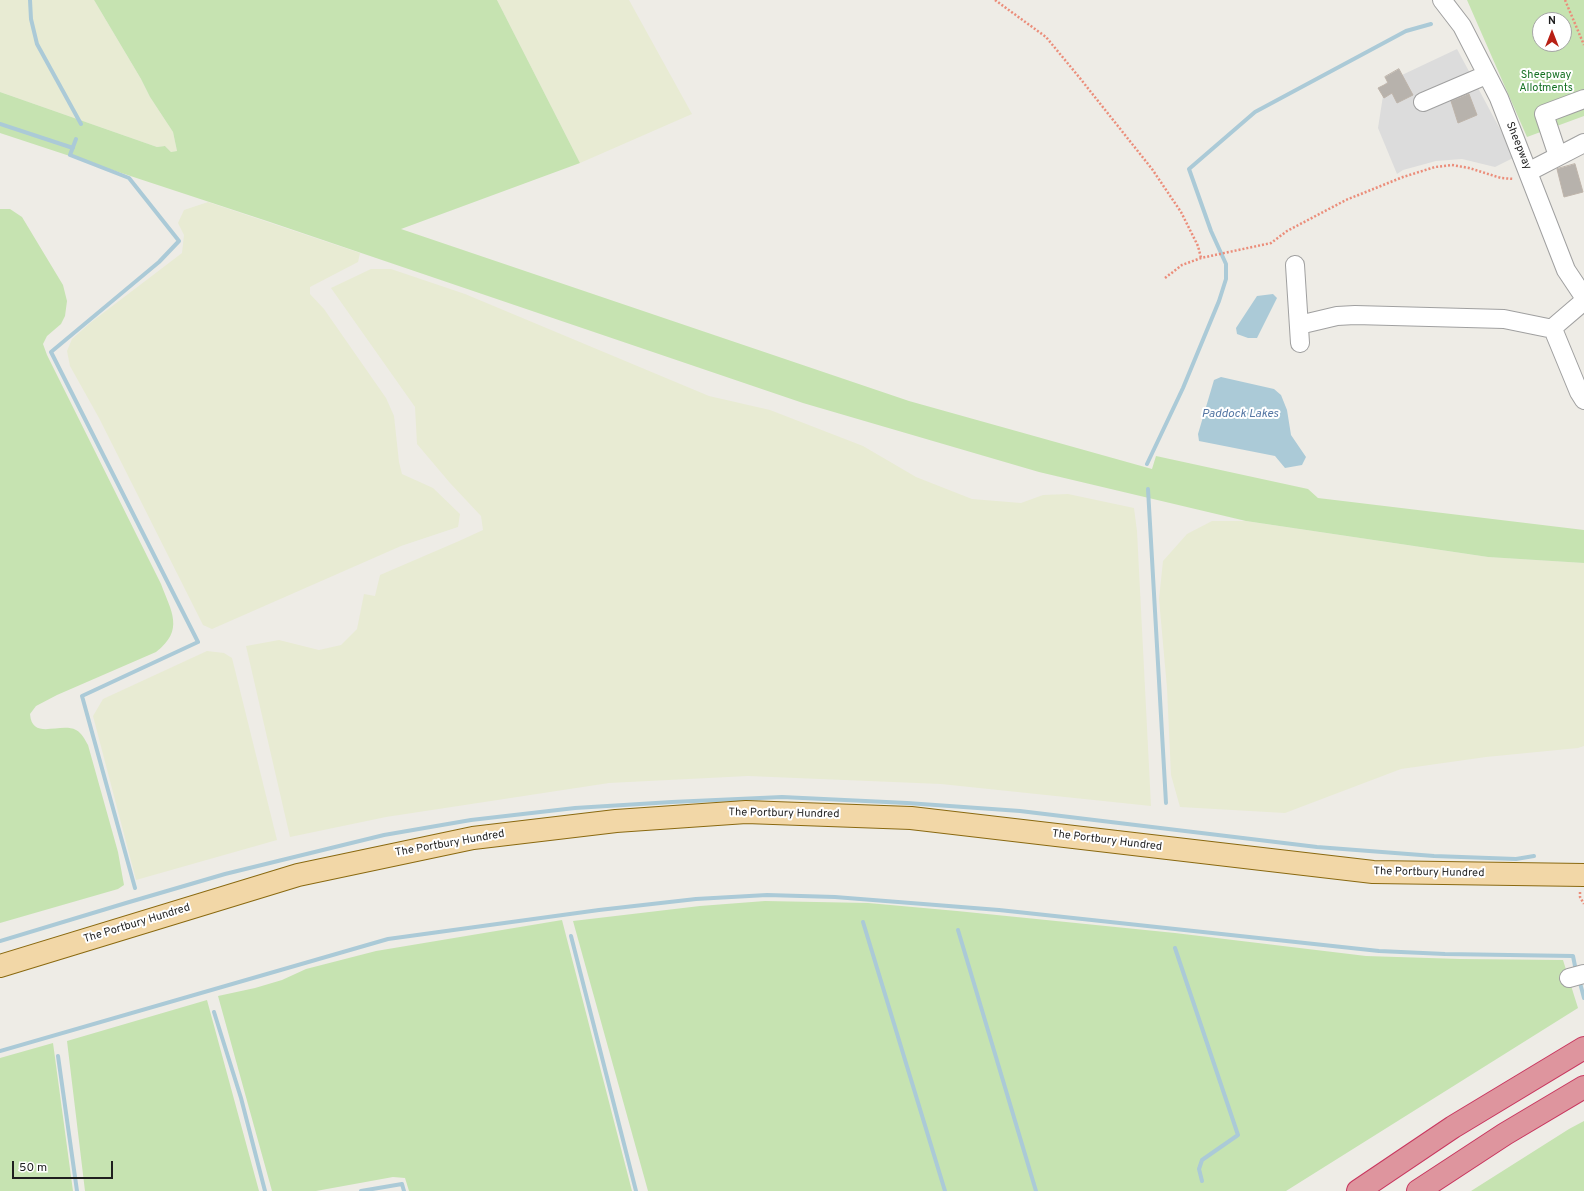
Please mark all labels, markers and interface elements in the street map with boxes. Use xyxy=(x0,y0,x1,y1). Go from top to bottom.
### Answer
north arrow xyxy=(1532,12,1572,52)
text: N xyxy=(1548,14,1556,28)
park label: Sheepway Allotments xyxy=(1519,69,1573,95)
street label: Sheepway xyxy=(1502,120,1534,172)
water label: Paddock Lakes xyxy=(1202,408,1278,422)
street label: The Portbury Hundred xyxy=(729,806,839,822)
street label: The Portbury Hundred xyxy=(394,828,506,860)
street label: The Portbury Hundred xyxy=(1051,828,1163,854)
street label: The Portbury Hundred xyxy=(1374,865,1484,881)
street label: The Portbury Hundred xyxy=(82,901,192,947)
scale bar xyxy=(14,1153,115,1179)
text: 50 m xyxy=(19,1160,47,1176)

